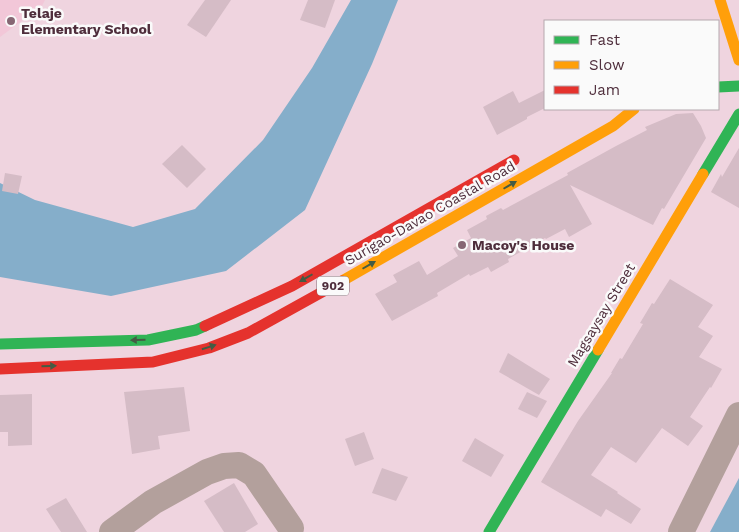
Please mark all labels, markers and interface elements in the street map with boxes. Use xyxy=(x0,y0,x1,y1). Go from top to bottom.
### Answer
place label: Telaje Elementary School xyxy=(21,5,152,37)
marker: Telaje Elementary School xyxy=(5,15,17,27)
legend xyxy=(544,20,719,110)
text: Fast xyxy=(589,31,621,49)
text: Slow xyxy=(589,56,625,74)
text: Jam xyxy=(589,81,620,99)
street label: Surigao-Davao Coastal Road xyxy=(342,158,518,268)
one-way arrow xyxy=(503,180,517,189)
place label: Macoy's House xyxy=(472,237,574,253)
marker: Macoy's House xyxy=(456,239,468,251)
street label: Magsaysay Street xyxy=(564,260,638,370)
one-way arrow xyxy=(362,261,376,270)
one-way arrow xyxy=(299,274,312,283)
road number: 902 xyxy=(317,276,349,296)
one-way arrow xyxy=(130,337,146,345)
one-way arrow xyxy=(202,343,217,351)
one-way arrow xyxy=(41,362,57,370)

